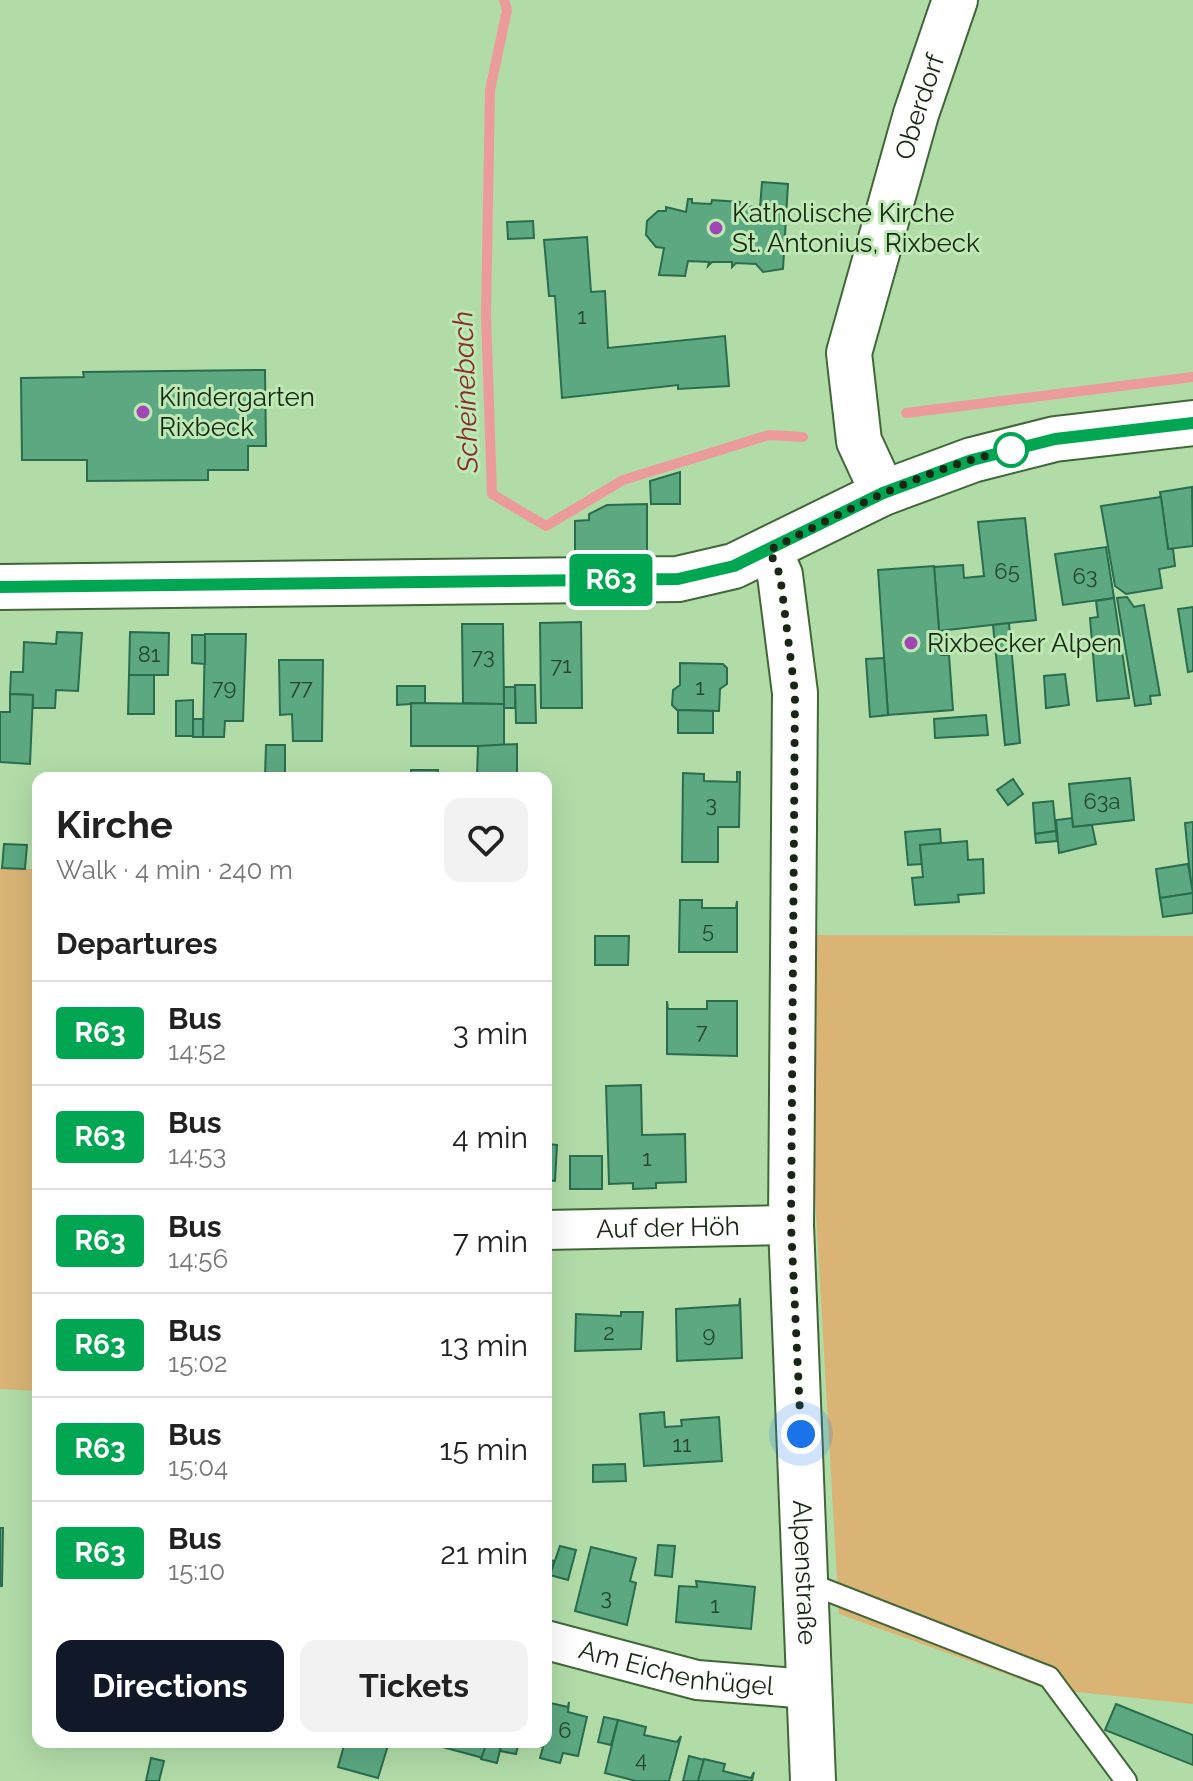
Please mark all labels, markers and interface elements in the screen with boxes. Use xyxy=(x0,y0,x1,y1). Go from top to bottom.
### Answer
street label: Oberdorf xyxy=(889,49,951,163)
place label: Katholische Kirche St. Antonius, Rixbeck xyxy=(732,198,980,258)
marker: Katholische Kirche St. Antonius, Rixbeck xyxy=(707,219,725,237)
house number: 1 xyxy=(577,303,587,329)
water label: Scheinebach xyxy=(446,310,485,475)
place label: Kindergarten Rixbeck xyxy=(159,382,315,442)
marker: Kindergarten Rixbeck xyxy=(134,403,152,421)
unlabelled marker xyxy=(994,433,1028,467)
line badge: R63 xyxy=(565,554,657,606)
house number: 65 xyxy=(994,558,1020,584)
text: R63 xyxy=(585,563,637,596)
house number: 63 xyxy=(1072,563,1098,589)
place label: Rixbecker Alpen xyxy=(927,628,1122,658)
marker: Rixbecker Alpen xyxy=(902,634,920,652)
house number: 81 xyxy=(138,641,160,667)
house number: 73 xyxy=(471,643,495,669)
house number: 71 xyxy=(550,652,572,678)
house number: 79 xyxy=(212,674,236,700)
house number: 77 xyxy=(289,674,313,700)
house number: 1 xyxy=(695,674,705,700)
house number: 63a xyxy=(1083,788,1121,814)
house number: 3 xyxy=(705,791,717,817)
button: heart xyxy=(444,798,528,882)
text: Kirche xyxy=(56,802,173,847)
text: Walk · 4 min · 240 m xyxy=(56,855,293,885)
house number: 5 xyxy=(702,917,714,943)
text: Departures xyxy=(56,926,218,961)
text: Bus xyxy=(168,1001,222,1036)
text: R63 xyxy=(74,1016,126,1049)
text: 3 min xyxy=(453,1016,528,1051)
house number: 7 xyxy=(696,1018,708,1044)
text: 14:52 xyxy=(168,1036,226,1066)
text: Bus xyxy=(168,1105,222,1140)
text: R63 xyxy=(74,1120,126,1153)
text: 4 min xyxy=(452,1120,528,1155)
text: 14:53 xyxy=(168,1140,226,1170)
house number: 1 xyxy=(642,1145,652,1171)
text: Bus xyxy=(168,1209,222,1244)
street label: Auf der Höh xyxy=(596,1211,740,1244)
text: R63 xyxy=(74,1224,126,1257)
text: 7 min xyxy=(453,1224,528,1259)
text: 14:56 xyxy=(168,1244,228,1274)
text: Bus xyxy=(168,1313,222,1348)
house number: 2 xyxy=(603,1319,615,1345)
house number: 9 xyxy=(703,1321,715,1347)
text: R63 xyxy=(74,1328,126,1361)
text: 13 min xyxy=(440,1328,528,1363)
text: 15:02 xyxy=(168,1348,228,1378)
your location xyxy=(781,1414,821,1454)
text: Bus xyxy=(168,1417,222,1452)
house number: 11 xyxy=(673,1431,691,1457)
text: R63 xyxy=(74,1432,126,1465)
text: 15 min xyxy=(440,1432,528,1467)
text: 15:04 xyxy=(168,1452,228,1482)
street label: Alpenstraße xyxy=(787,1499,823,1646)
text: Bus xyxy=(168,1521,222,1556)
text: R63 xyxy=(74,1536,126,1569)
text: 21 min xyxy=(440,1536,528,1571)
text: 15:10 xyxy=(168,1556,225,1586)
house number: 3 xyxy=(600,1584,612,1610)
house number: 1 xyxy=(710,1592,720,1618)
street label: Am Eichenhügel xyxy=(576,1634,776,1701)
button: Directions xyxy=(56,1640,284,1732)
button: Tickets xyxy=(300,1640,528,1732)
house number: 6 xyxy=(558,1717,572,1743)
house number: 4 xyxy=(635,1746,647,1772)

